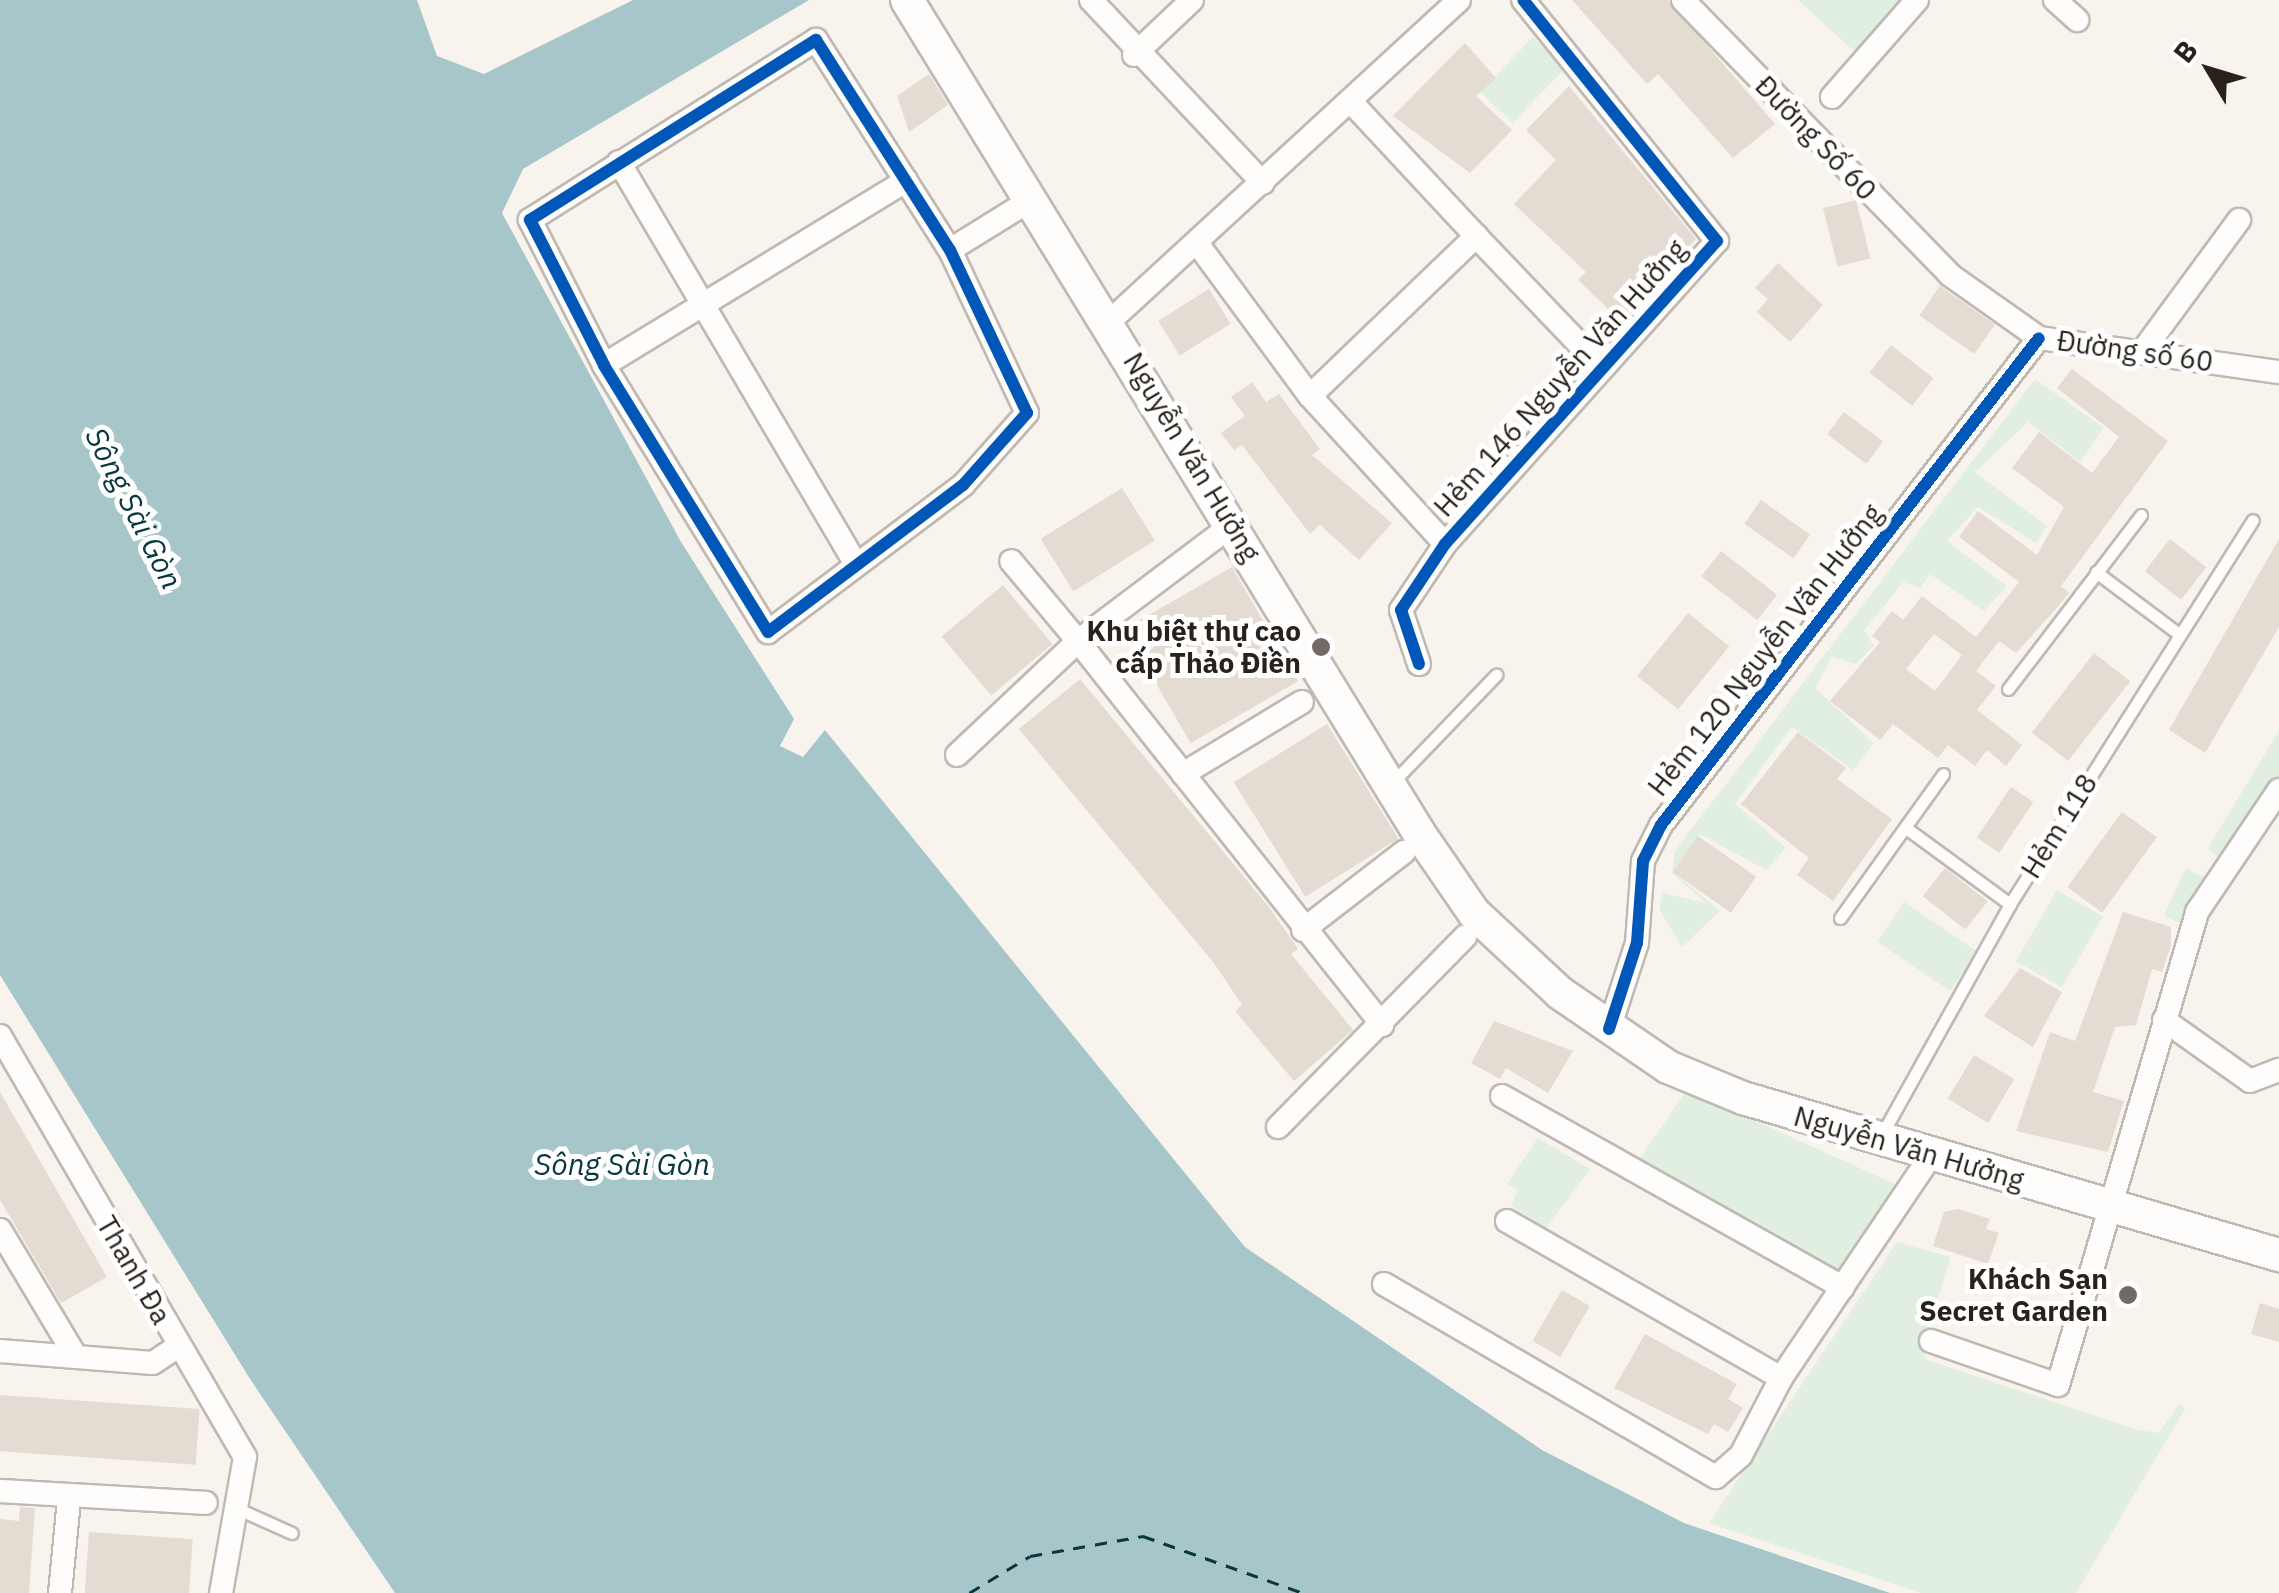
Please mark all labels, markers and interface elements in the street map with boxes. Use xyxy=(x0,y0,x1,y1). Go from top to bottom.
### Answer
north arrow xyxy=(2159,20,2259,120)
text: B xyxy=(2165,32,2205,70)
street label: Đường Số 60 xyxy=(1748,69,1884,207)
street label: Hẻm 146 Nguyễn Văn Hưởng xyxy=(1427,233,1693,523)
street label: Đường số 60 xyxy=(2055,323,2215,379)
street label: Nguyễn Văn Hưởng xyxy=(1116,346,1268,568)
water label: Sông Sài Gòn xyxy=(78,421,190,595)
street label: Hẻm 120 Nguyễn Văn Hưởng xyxy=(1641,497,1889,803)
place label: Khu biệt thự cao cấp Thảo Điền xyxy=(1087,614,1301,680)
marker: Khu biệt thự cao cấp Thảo Điền xyxy=(1310,636,1332,658)
street label: Hẻm 118 xyxy=(2014,768,2104,884)
street label: Nguyễn Văn Hưởng xyxy=(1790,1099,2028,1197)
water label: Sông Sài Gòn xyxy=(534,1146,710,1182)
street label: Thanh Đa xyxy=(90,1210,178,1330)
place label: Khách Sạn Secret Garden xyxy=(1919,1262,2108,1328)
marker: Khách Sạn Secret Garden xyxy=(2117,1284,2139,1306)

